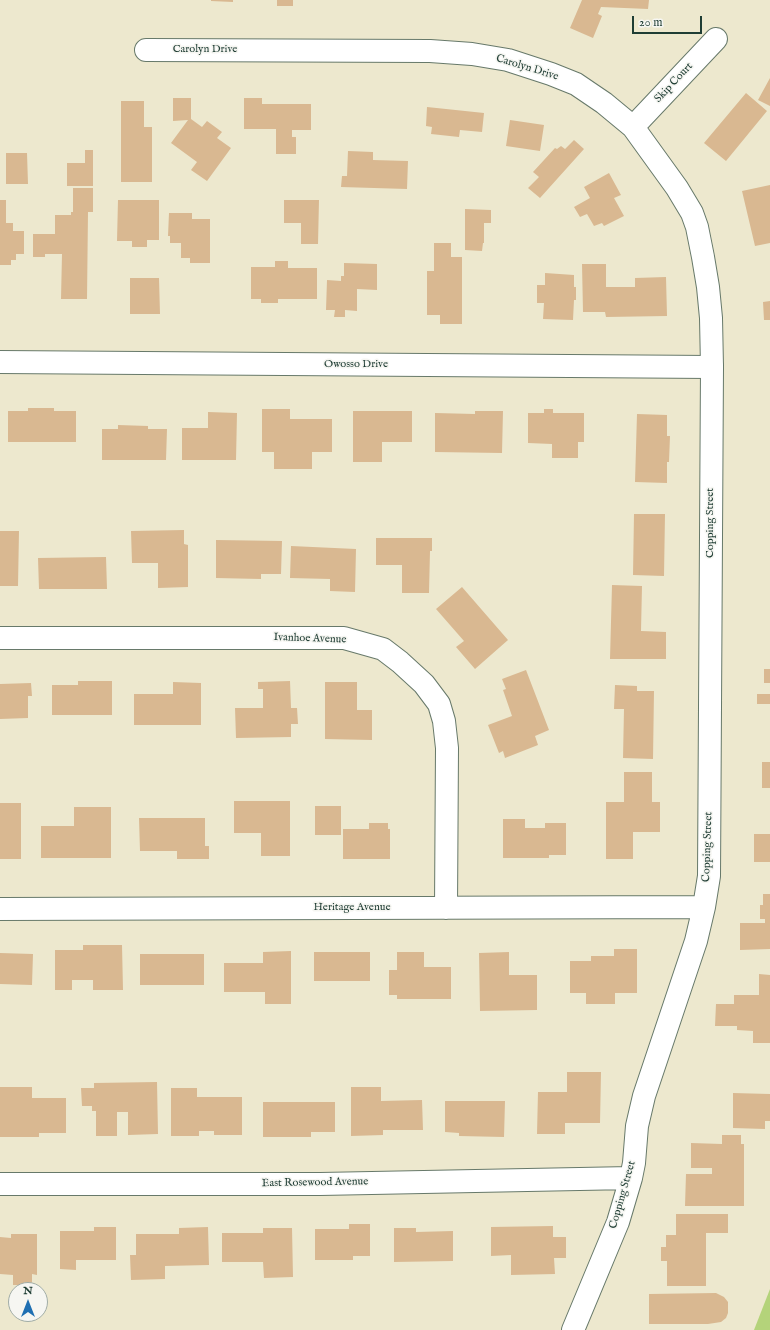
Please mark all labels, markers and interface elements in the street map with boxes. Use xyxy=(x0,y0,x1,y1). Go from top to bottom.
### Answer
scale bar xyxy=(634,8,704,34)
text: 20 m xyxy=(639,15,662,30)
street label: Carolyn Drive xyxy=(173,43,237,57)
street label: Carolyn Drive xyxy=(494,52,560,84)
street label: Skip Court xyxy=(652,60,696,106)
street label: Owosso Drive xyxy=(324,358,388,372)
street label: Copping Street xyxy=(704,488,718,558)
street label: Ivanhoe Avenue xyxy=(273,631,347,647)
street label: Copping Street xyxy=(700,812,716,882)
street label: Heritage Avenue xyxy=(314,901,390,915)
street label: Copping Street xyxy=(607,1159,639,1231)
street label: East Rosewood Avenue xyxy=(262,1175,368,1191)
north arrow xyxy=(8,1282,48,1322)
text: N xyxy=(23,1284,33,1298)

